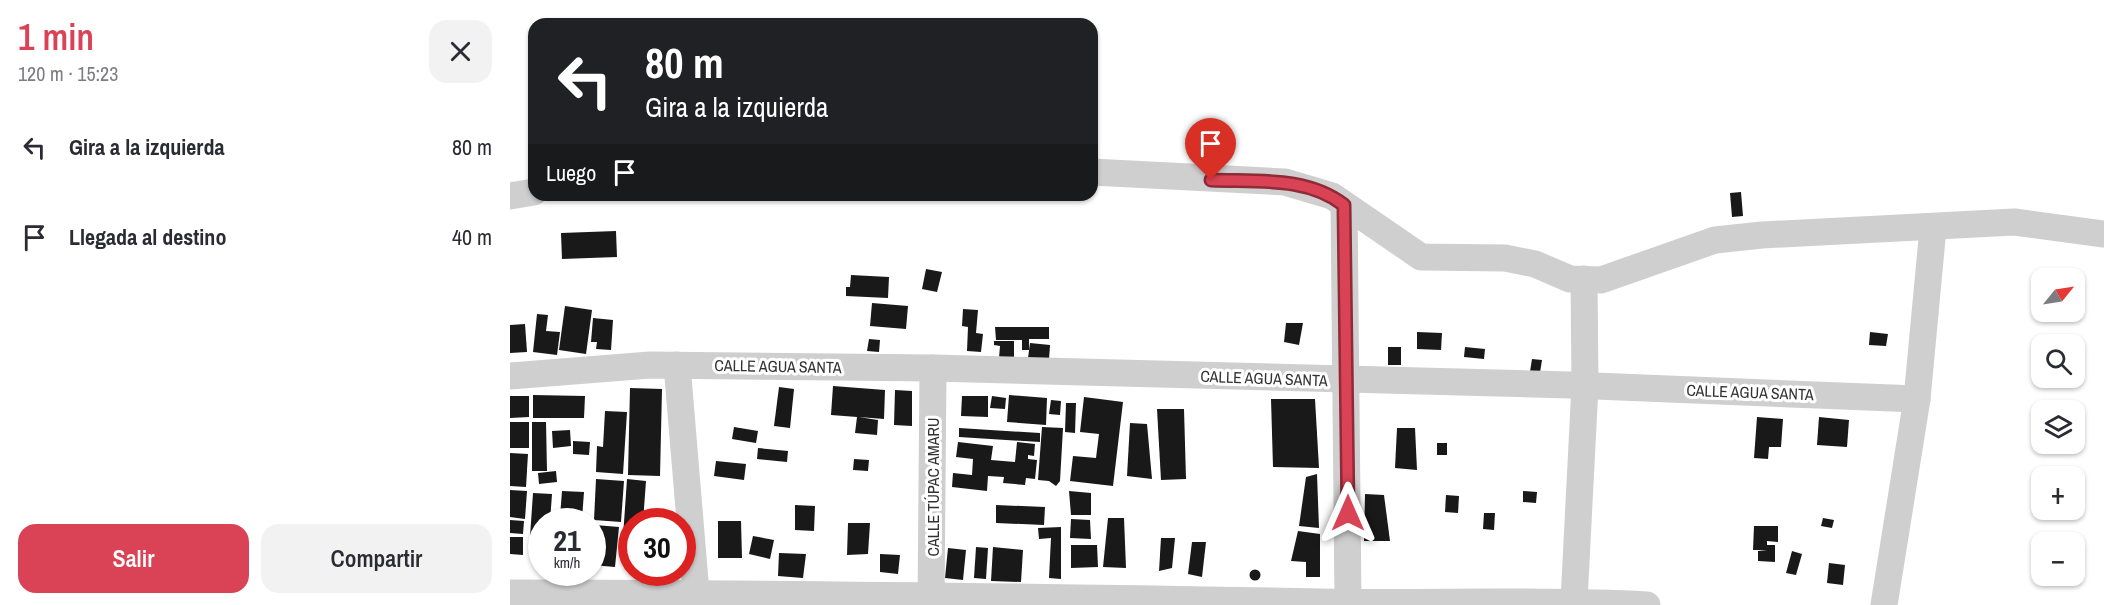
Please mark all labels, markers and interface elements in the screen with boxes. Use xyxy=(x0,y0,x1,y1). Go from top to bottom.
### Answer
text: 1 min xyxy=(18,13,94,61)
button: close xyxy=(429,20,492,83)
text: 80 m xyxy=(645,35,724,91)
icon: left xyxy=(546,42,624,120)
text: 120 m · 15:23 xyxy=(18,60,118,87)
text: Gira a la izquierda xyxy=(645,89,828,125)
pin xyxy=(1185,118,1236,180)
icon: arrive xyxy=(1194,127,1227,160)
icon: left xyxy=(18,131,51,164)
text: Gira a la izquierda xyxy=(69,132,224,162)
text: 80 m xyxy=(452,132,492,162)
icon: arrive xyxy=(608,156,641,189)
text: Luego xyxy=(546,158,596,188)
icon: arrive xyxy=(18,221,51,254)
text: Llegada al destino xyxy=(69,222,226,252)
text: 40 m xyxy=(452,222,492,252)
north arrow xyxy=(2031,268,2085,322)
map controls xyxy=(2031,268,2085,586)
button: search xyxy=(2031,334,2085,388)
street label: CALLE AGUA SANTA xyxy=(714,354,842,378)
street label: CALLE AGUA SANTA xyxy=(1200,365,1328,391)
street label: CALLE AGUA SANTA xyxy=(1686,379,1814,405)
button: layers xyxy=(2031,400,2085,454)
street label: CALLE TÚPAC AMARU xyxy=(922,418,944,556)
button: + xyxy=(2031,466,2085,520)
position arrow xyxy=(1316,481,1380,545)
speed limit sign: 30 xyxy=(618,508,696,586)
text: 21 xyxy=(553,520,581,560)
button: Salir xyxy=(18,524,249,593)
button: Compartir xyxy=(261,524,492,593)
button: − xyxy=(2031,532,2085,586)
text: km/h xyxy=(554,552,580,573)

